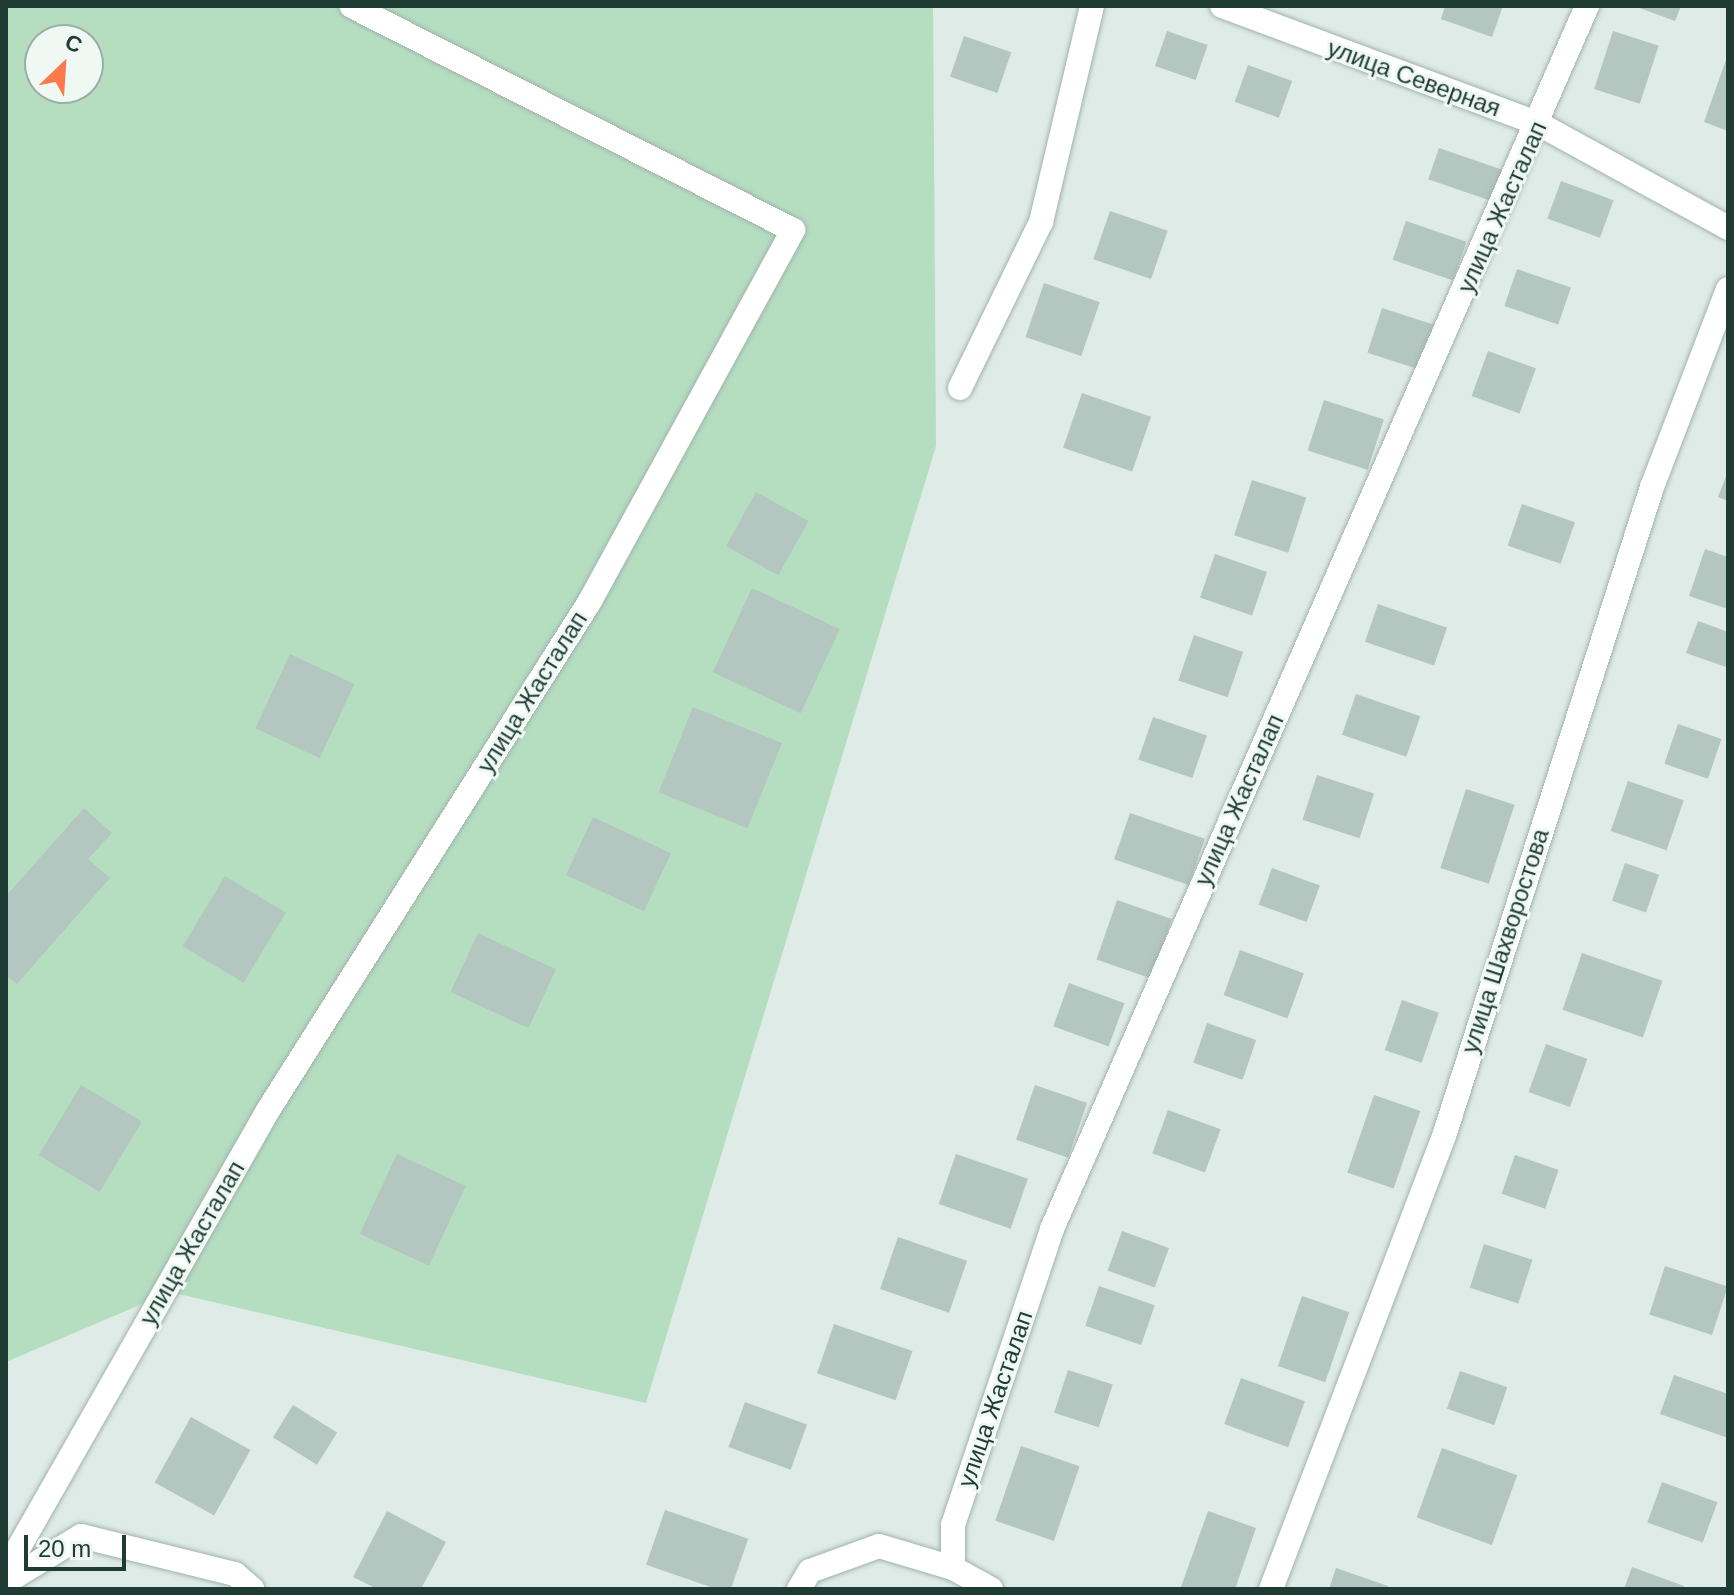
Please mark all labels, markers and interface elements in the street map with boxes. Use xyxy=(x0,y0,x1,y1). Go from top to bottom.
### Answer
north arrow xyxy=(24,24,104,104)
text: С xyxy=(61,29,86,58)
street label: улица Северная xyxy=(1324,33,1504,123)
street label: улица Жасталап xyxy=(1451,117,1553,297)
street label: улица Жасталап xyxy=(471,606,593,778)
street label: улица Жасталап xyxy=(1188,710,1290,890)
street label: улица Шахворостова xyxy=(1455,825,1555,1057)
street label: улица Жасталап xyxy=(133,1156,251,1330)
street label: улица Жасталап xyxy=(951,1307,1039,1491)
scale bar xyxy=(28,1519,130,1569)
text: 20 m xyxy=(38,1535,91,1562)

